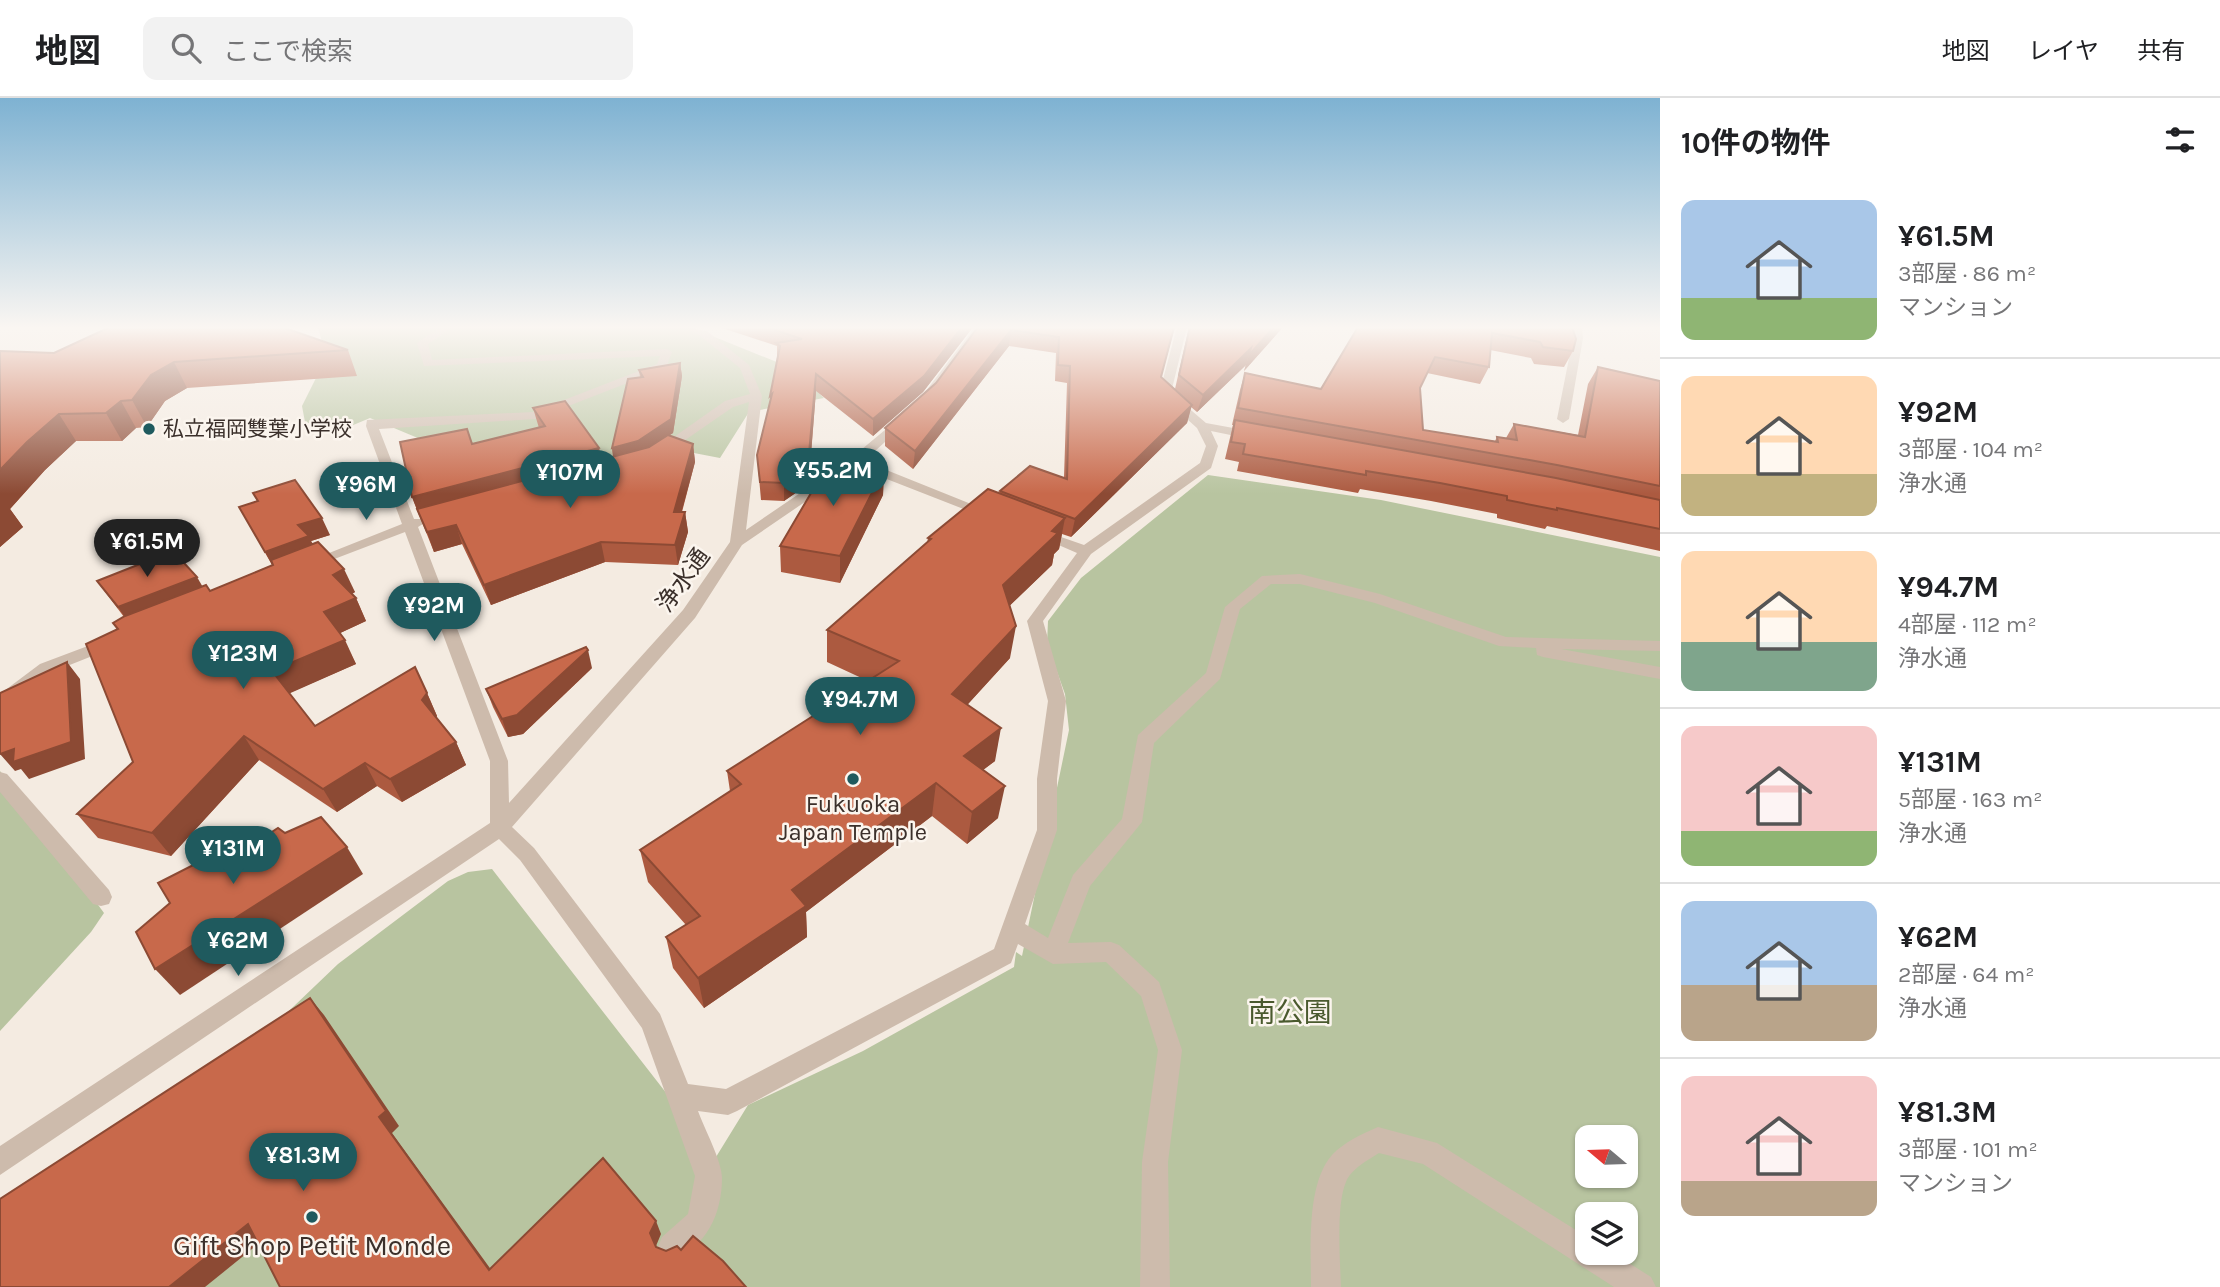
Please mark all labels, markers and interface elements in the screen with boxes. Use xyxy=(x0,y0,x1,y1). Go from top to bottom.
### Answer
search box xyxy=(143,17,633,80)
icon: search xyxy=(167,29,205,67)
text: 地図 xyxy=(35,32,101,70)
text: ここで検索 xyxy=(223,36,353,67)
text: 地図 xyxy=(1942,37,1990,65)
text: レイヤ xyxy=(2028,37,2099,65)
text: 共有 xyxy=(2137,37,2185,65)
icon: filters xyxy=(2161,121,2199,159)
text: 10件の物件 xyxy=(1681,125,1831,161)
text: ¥61.5M xyxy=(1898,218,1995,254)
icon: home xyxy=(1737,228,1821,312)
text: 3部屋 · 86 m² xyxy=(1898,260,2036,287)
text: マンション xyxy=(1898,294,2013,321)
text: ¥92M xyxy=(1898,394,1978,430)
icon: home xyxy=(1737,404,1821,488)
place label: 私立福岡雙葉小学校 xyxy=(163,417,352,441)
marker: 私立福岡雙葉小学校 xyxy=(141,421,157,437)
text: 3部屋 · 104 m² xyxy=(1898,436,2043,463)
pin: ¥55.2M xyxy=(776,448,890,508)
pin: ¥107M xyxy=(521,450,619,510)
text: ¥55.2M xyxy=(793,457,873,484)
text: ¥107M xyxy=(536,459,604,486)
pin: ¥96M xyxy=(325,462,407,522)
text: 浄水通 xyxy=(1898,470,1967,497)
text: ¥96M xyxy=(335,471,397,498)
pin: ¥61.5M xyxy=(90,519,204,579)
text: ¥61.5M xyxy=(110,528,184,555)
street label: 浄水通 xyxy=(651,543,715,617)
text: ¥94.7M xyxy=(1898,569,1999,605)
icon: home xyxy=(1737,579,1821,663)
pin: ¥92M xyxy=(393,584,475,643)
text: ¥92M xyxy=(403,592,465,619)
text: 4部屋 · 112 m² xyxy=(1898,611,2037,638)
pin: ¥123M xyxy=(194,632,292,691)
text: ¥123M xyxy=(208,640,278,667)
text: 浄水通 xyxy=(1898,645,1967,672)
pin: ¥94.7M xyxy=(803,678,917,737)
text: ¥94.7M xyxy=(821,686,899,713)
text: ¥131M xyxy=(1898,744,1982,780)
icon: home xyxy=(1737,754,1821,838)
marker: Fukuoka Japan Temple xyxy=(845,771,861,787)
text: 5部屋 · 163 m² xyxy=(1898,786,2043,813)
place label: Fukuoka Japan Temple xyxy=(779,790,927,846)
text: 浄水通 xyxy=(1898,820,1967,847)
pin: ¥131M xyxy=(184,826,282,886)
text: ¥131M xyxy=(201,835,265,862)
pin: ¥62M xyxy=(197,918,279,978)
text: ¥62M xyxy=(1898,919,1978,955)
text: ¥62M xyxy=(207,927,269,954)
icon: home xyxy=(1737,929,1821,1013)
text: 2部屋 · 64 m² xyxy=(1898,961,2035,988)
text: 浄水通 xyxy=(1898,995,1967,1022)
park label: 南公園 xyxy=(1248,996,1332,1029)
text: ¥81.3M xyxy=(1898,1094,1997,1130)
icon: home xyxy=(1737,1104,1821,1188)
north arrow xyxy=(1575,1125,1638,1188)
map controls xyxy=(1575,1125,1638,1265)
pin: ¥81.3M xyxy=(246,1134,360,1193)
text: 3部屋 · 101 m² xyxy=(1898,1136,2038,1163)
text: ¥81.3M xyxy=(265,1142,341,1169)
text: マンション xyxy=(1898,1170,2013,1197)
button: layers xyxy=(1575,1202,1638,1265)
marker: Gift Shop Petit Monde xyxy=(304,1209,320,1225)
place label: Gift Shop Petit Monde xyxy=(173,1229,451,1262)

